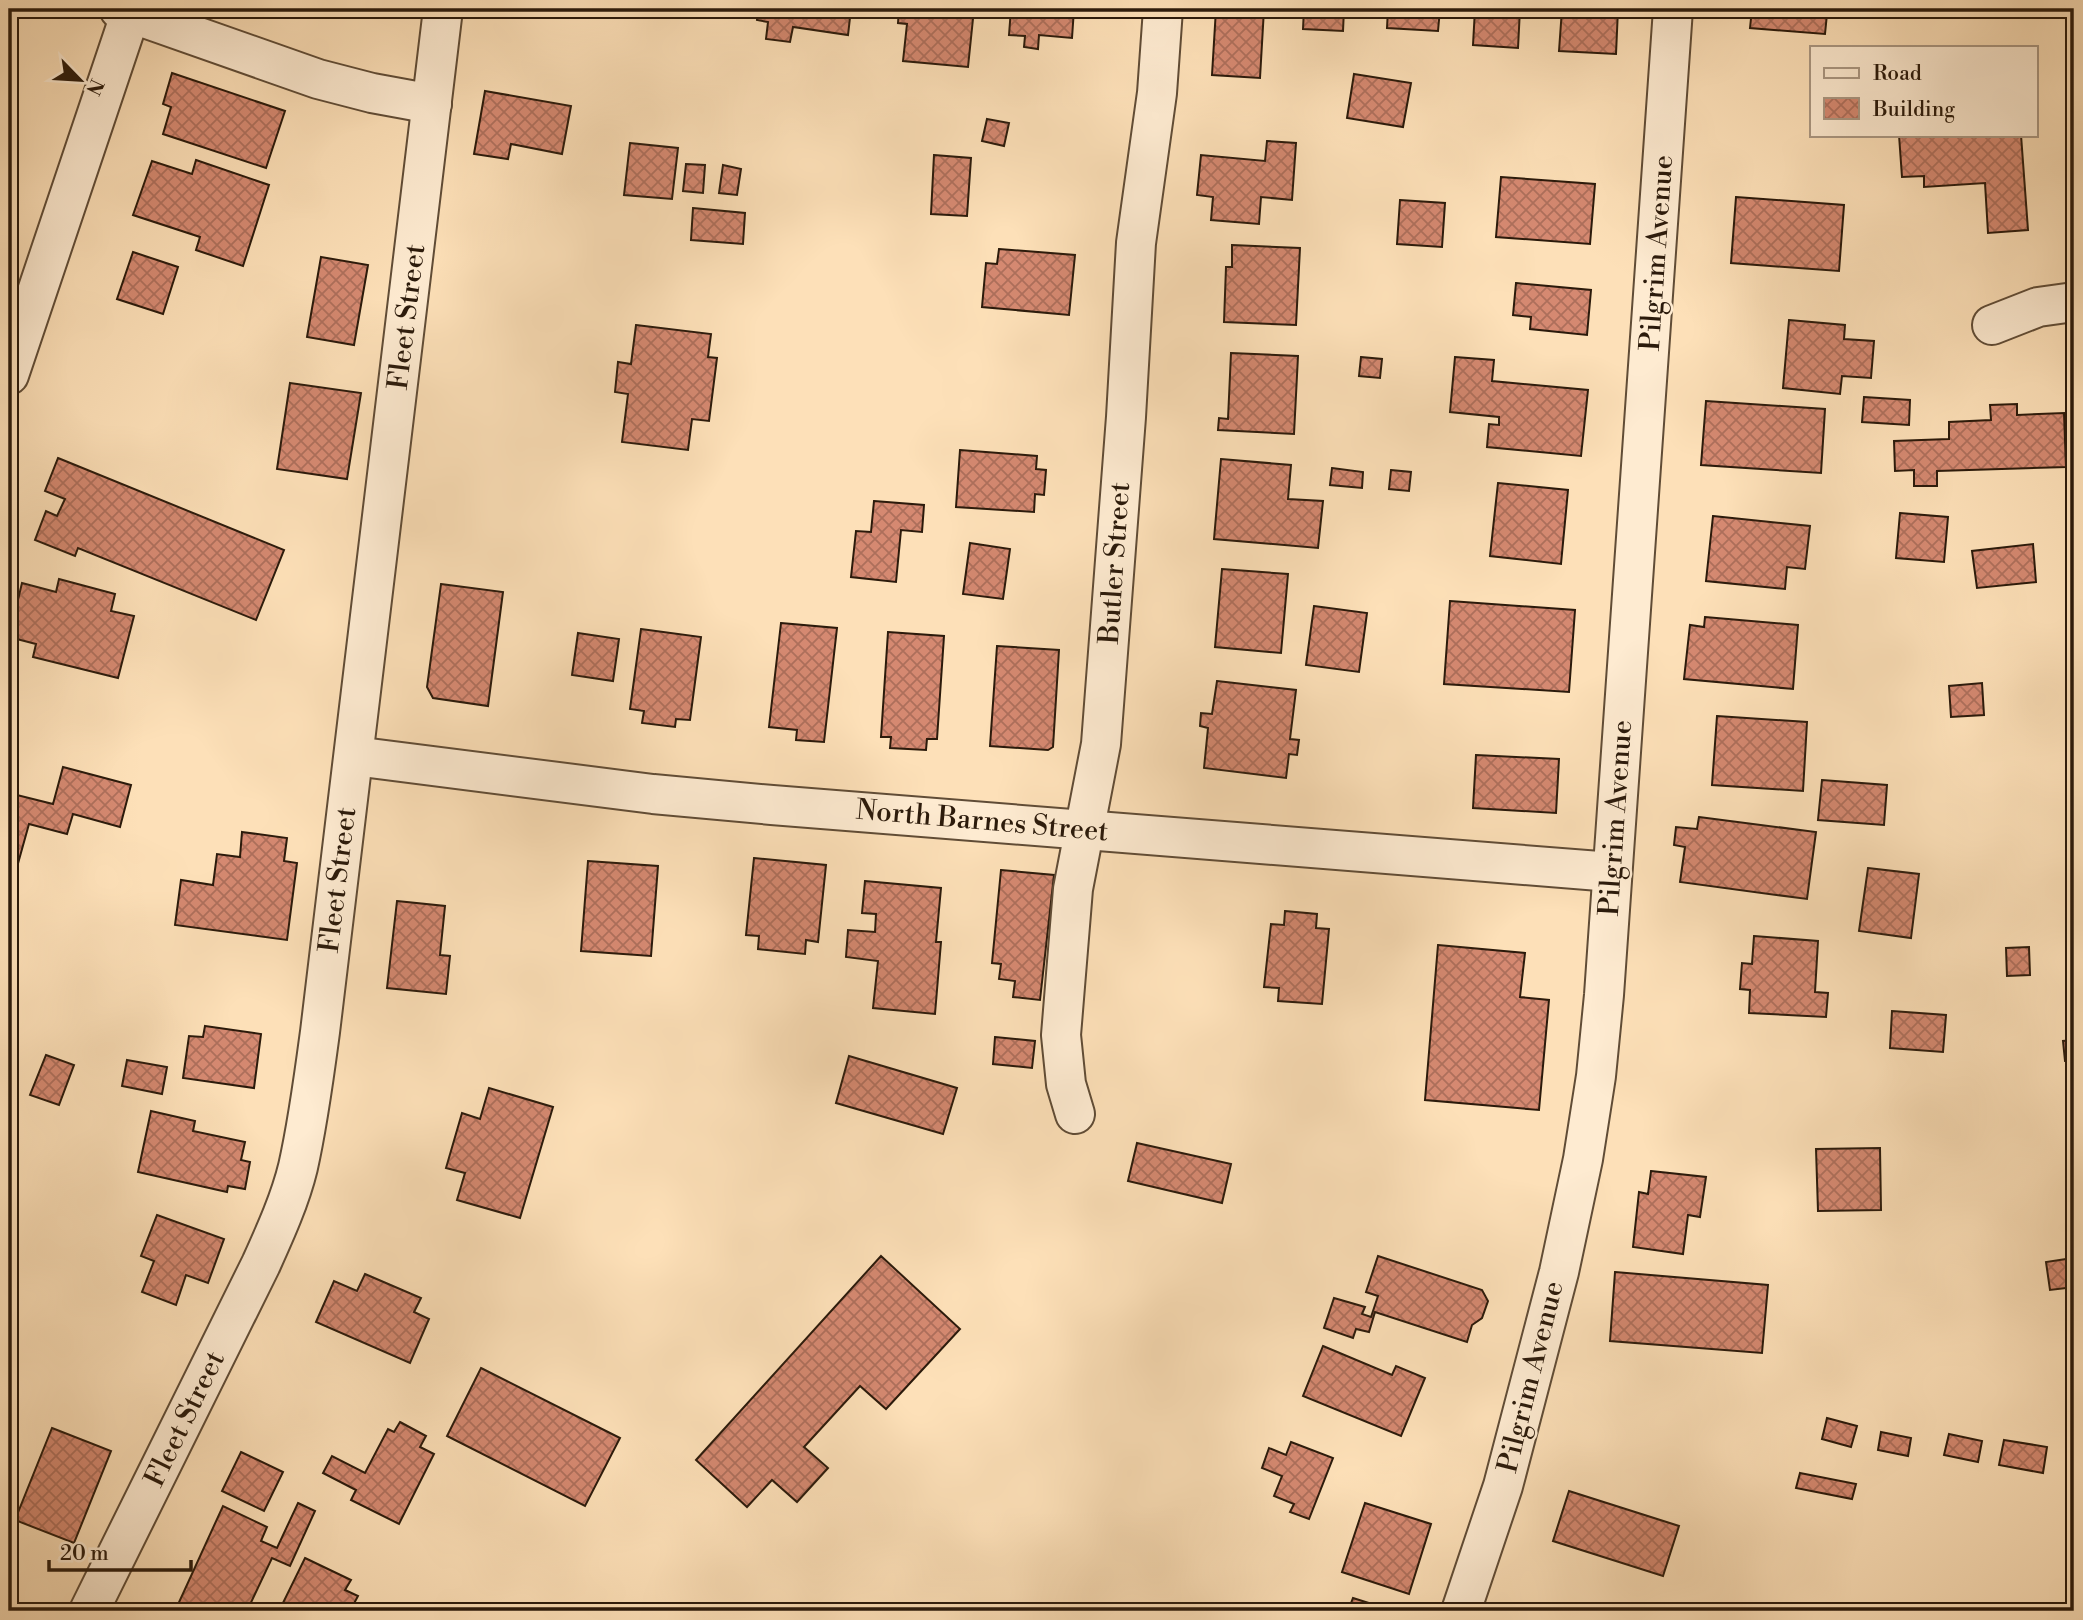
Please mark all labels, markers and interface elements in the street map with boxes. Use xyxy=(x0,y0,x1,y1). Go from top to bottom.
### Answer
north arrow xyxy=(46,46,116,116)
legend xyxy=(1810,46,2038,136)
text: Road xyxy=(1873,61,1922,87)
text: N xyxy=(80,75,109,99)
text: Building xyxy=(1872,97,1955,123)
street label: Pilgrim Avenue xyxy=(1633,154,1681,352)
street label: Fleet Street xyxy=(381,242,433,392)
street label: Butler Street xyxy=(1092,481,1138,646)
street label: Pilgrim Avenue xyxy=(1592,719,1640,917)
street label: North Barnes Street xyxy=(854,793,1110,849)
street label: Fleet Street xyxy=(312,805,364,955)
street label: Pilgrim Avenue xyxy=(1490,1278,1572,1476)
street label: Fleet Street xyxy=(137,1345,233,1493)
scale bar xyxy=(49,1529,191,1573)
text: 20 m xyxy=(60,1541,109,1567)

